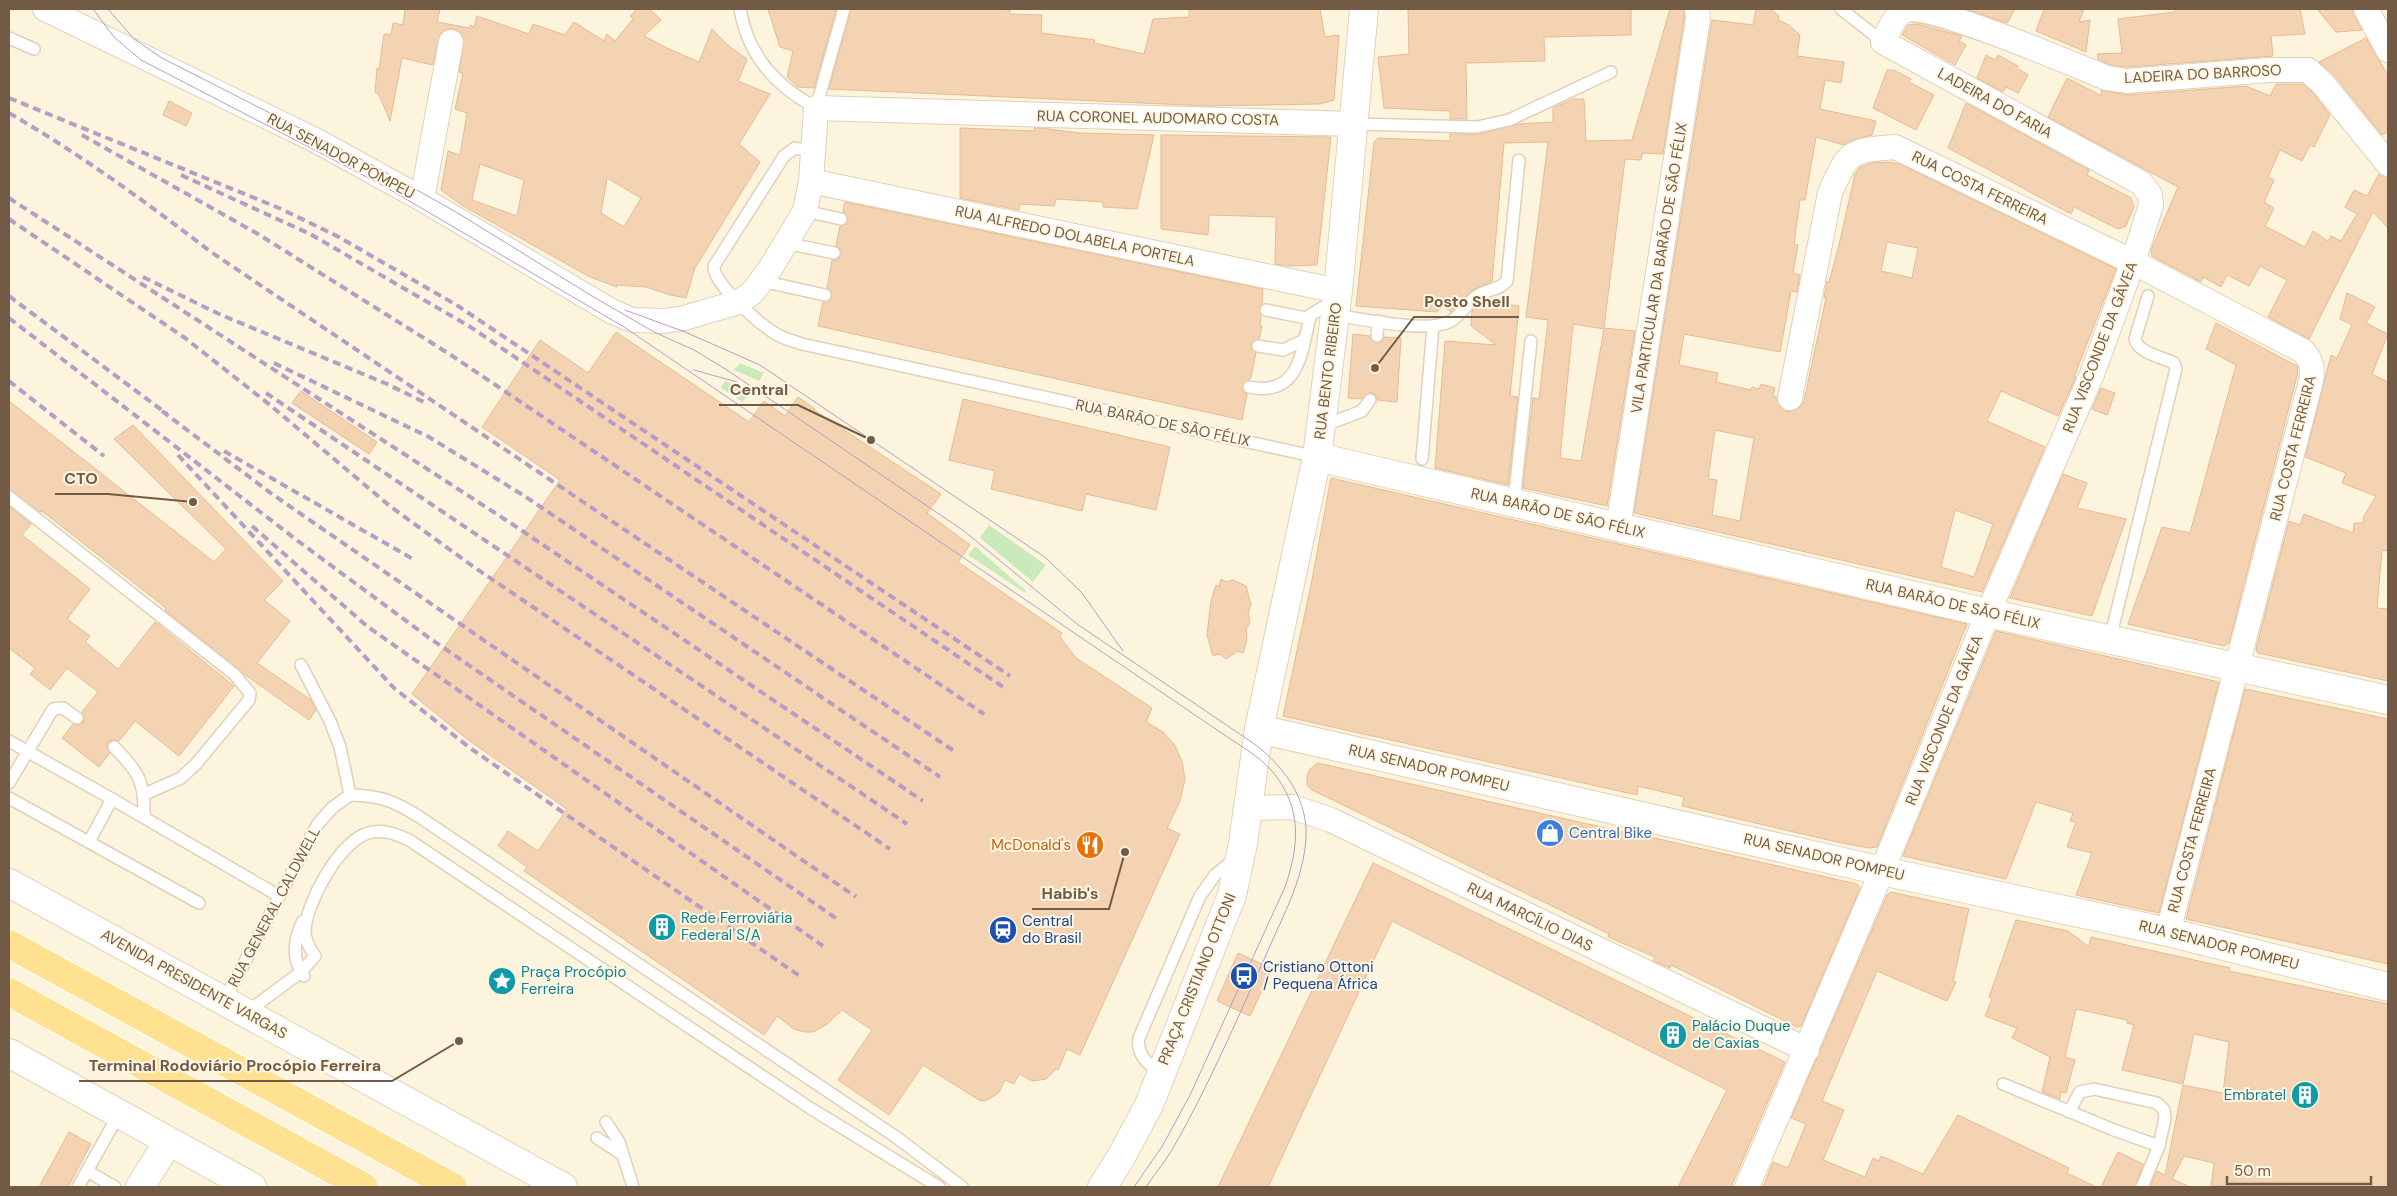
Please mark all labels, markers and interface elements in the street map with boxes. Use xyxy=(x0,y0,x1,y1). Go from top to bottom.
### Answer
street label: LADEIRA DO BARROSO xyxy=(2124,60,2282,88)
street label: LADEIRA DO FARIA xyxy=(1934,63,2056,143)
street label: RUA CORONEL AUDOMARO COSTA xyxy=(1037,106,1279,130)
street label: RUA SENADOR POMPEU xyxy=(264,109,418,203)
street label: VILA PARTICULAR DA BARÃO DE SÃO FÉLIX xyxy=(1626,121,1692,415)
street label: RUA COSTA FERREIRA xyxy=(1908,146,2052,230)
street label: RUA ALFREDO DOLABELA PORTELA xyxy=(953,201,1197,271)
street label: RUA VISCONDE DA GÁVEA xyxy=(2058,258,2142,435)
callout: Posto Shell xyxy=(1414,286,1519,317)
text: Posto Shell xyxy=(1424,291,1510,312)
street label: RUA BENTO RIBEIRO xyxy=(1310,302,1346,440)
street label: RUA COSTA FERREIRA xyxy=(2265,373,2321,523)
callout: Central xyxy=(719,374,798,405)
text: Central xyxy=(730,379,788,400)
street label: RUA BARÃO DE SÃO FÉLIX xyxy=(1074,395,1252,451)
callout: CTO xyxy=(55,463,108,494)
text: CTO xyxy=(64,468,98,489)
street label: RUA BARÃO DE SÃO FÉLIX xyxy=(1469,483,1647,543)
street label: RUA BARÃO DE SÃO FÉLIX xyxy=(1864,574,2042,634)
street label: RUA VISCONDE DA GÁVEA xyxy=(1901,632,1987,808)
street label: RUA SENADOR POMPEU xyxy=(1347,740,1511,796)
street label: RUA COSTA FERREIRA xyxy=(2163,765,2221,915)
shop icon: Central Bike xyxy=(1535,818,1565,848)
street label: RUA GENERAL CALDWELL xyxy=(223,823,325,991)
place label: Central Bike xyxy=(1569,823,1652,843)
street label: RUA SENADOR POMPEU xyxy=(1742,829,1906,885)
restaurant icon: McDonald's xyxy=(1075,830,1105,860)
place label: McDonald's xyxy=(991,835,1071,855)
callout: Habib's xyxy=(1032,878,1109,909)
street label: RUA MARCÍLIO DIAS xyxy=(1464,878,1596,956)
text: Habib's xyxy=(1042,883,1098,904)
street label: PRAÇA CRISTIANO OTTONI xyxy=(1153,890,1241,1068)
place label: Rede Ferroviária Federal S/A xyxy=(681,908,792,945)
place label: Central do Brasil xyxy=(1022,911,1082,948)
building icon: Rede Ferroviária Federal S/A xyxy=(647,912,677,942)
station icon: Central do Brasil xyxy=(988,915,1018,945)
street label: RUA SENADOR POMPEU xyxy=(2137,915,2301,975)
street label: AVENIDA PRESIDENTE VARGAS xyxy=(97,924,291,1044)
place label: Cristiano Ottoni / Pequena África xyxy=(1263,957,1378,994)
bus stop icon: Cristiano Ottoni / Pequena África xyxy=(1229,961,1259,991)
place label: Praça Procópio Ferreira xyxy=(521,962,626,999)
place icon: Praça Procópio Ferreira xyxy=(487,966,517,996)
place label: Palácio Duque de Caxias xyxy=(1692,1016,1791,1053)
building icon: Palácio Duque de Caxias xyxy=(1658,1020,1688,1050)
callout: Terminal Rodoviário Procópio Ferreira xyxy=(79,1050,392,1081)
text: Terminal Rodoviário Procópio Ferreira xyxy=(89,1055,381,1076)
building icon: Embratel xyxy=(2290,1080,2320,1110)
place label: Embratel xyxy=(2224,1085,2286,1105)
scale bar xyxy=(2227,1154,2371,1186)
text: 50 m xyxy=(2234,1161,2271,1181)

